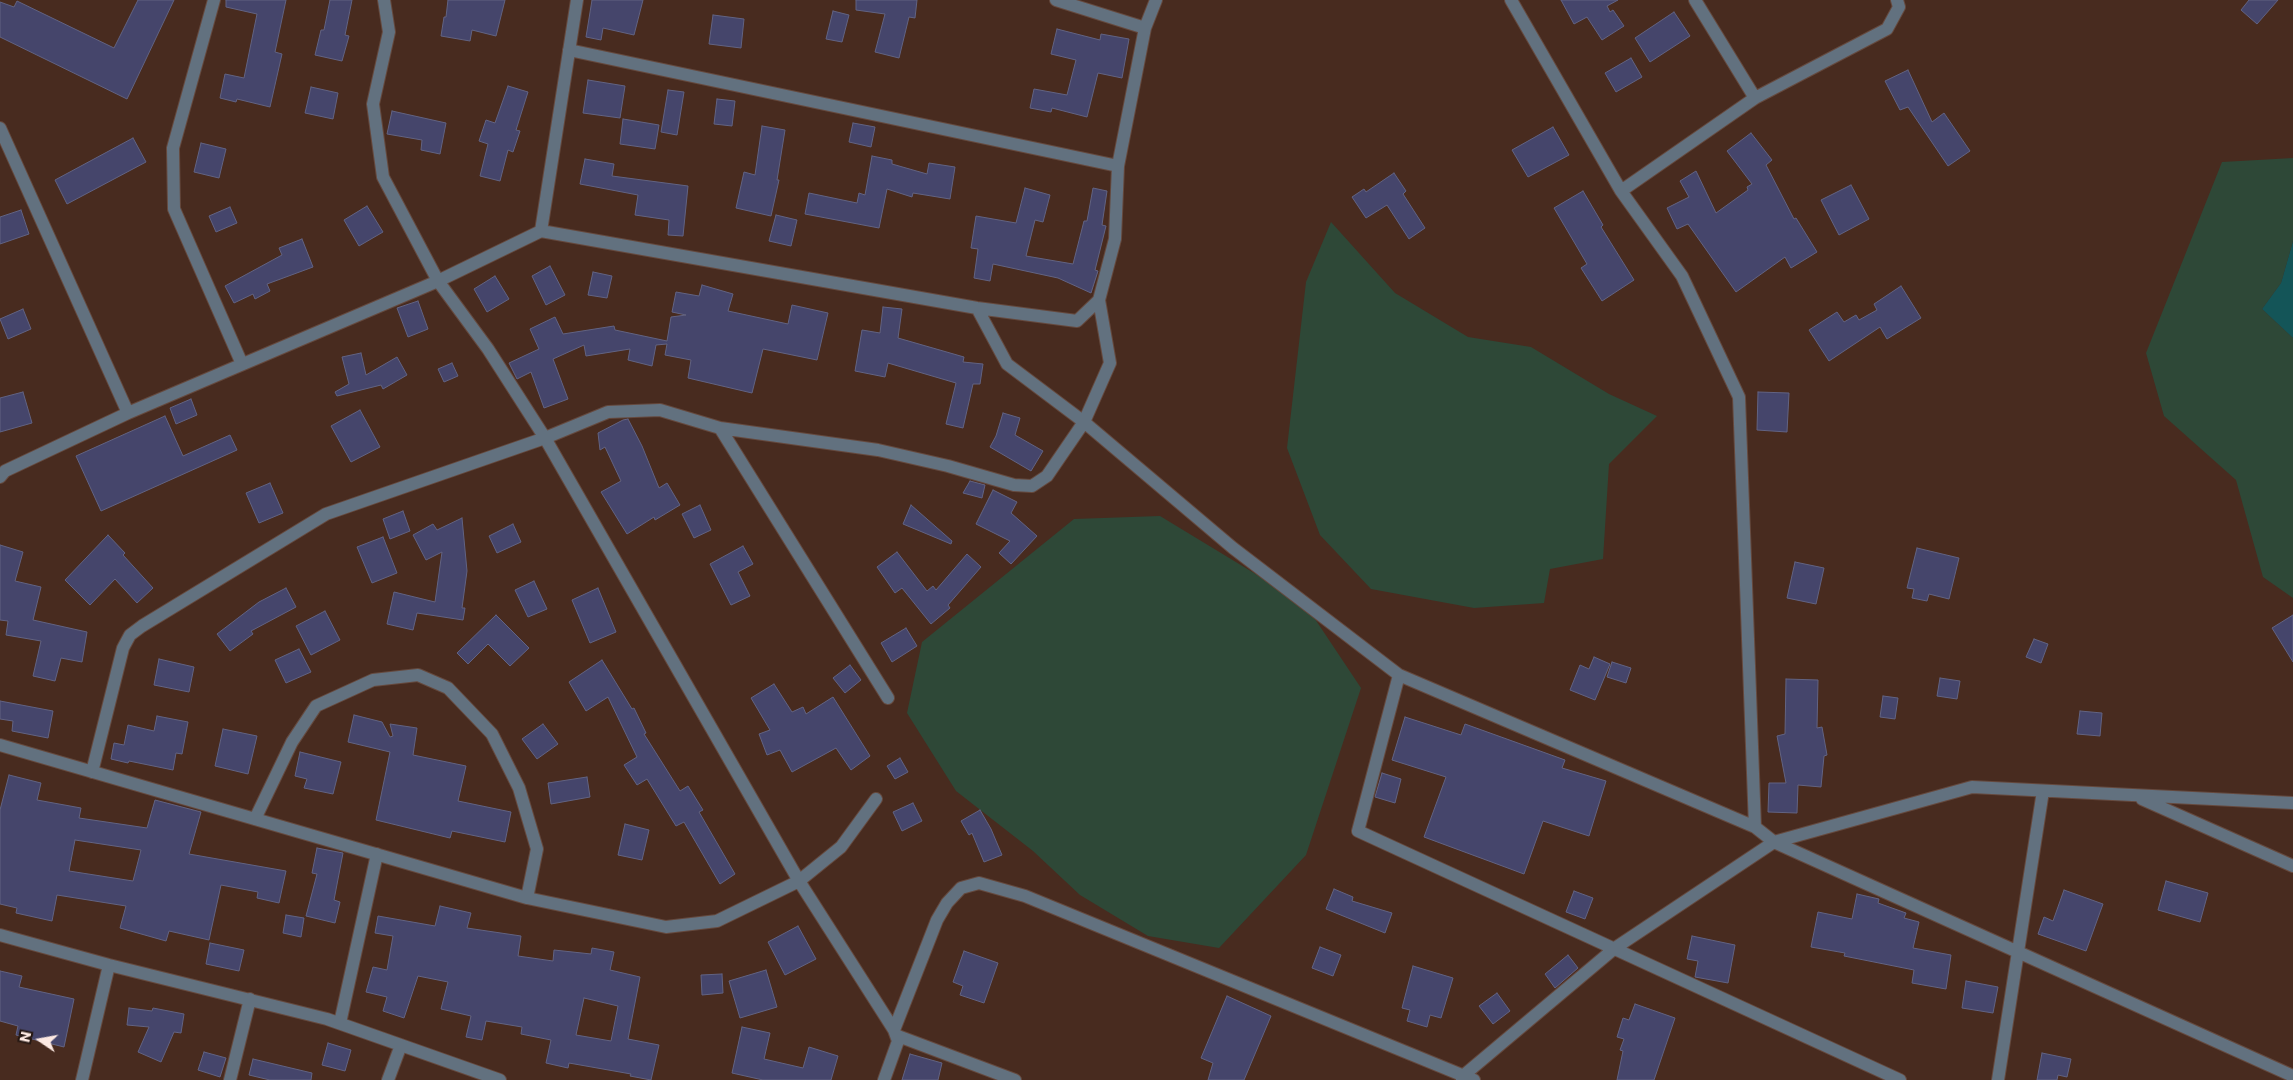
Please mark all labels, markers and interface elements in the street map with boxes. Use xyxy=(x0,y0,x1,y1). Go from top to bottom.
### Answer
north arrow xyxy=(15,1015,65,1065)
text: N xyxy=(14,1030,36,1044)

